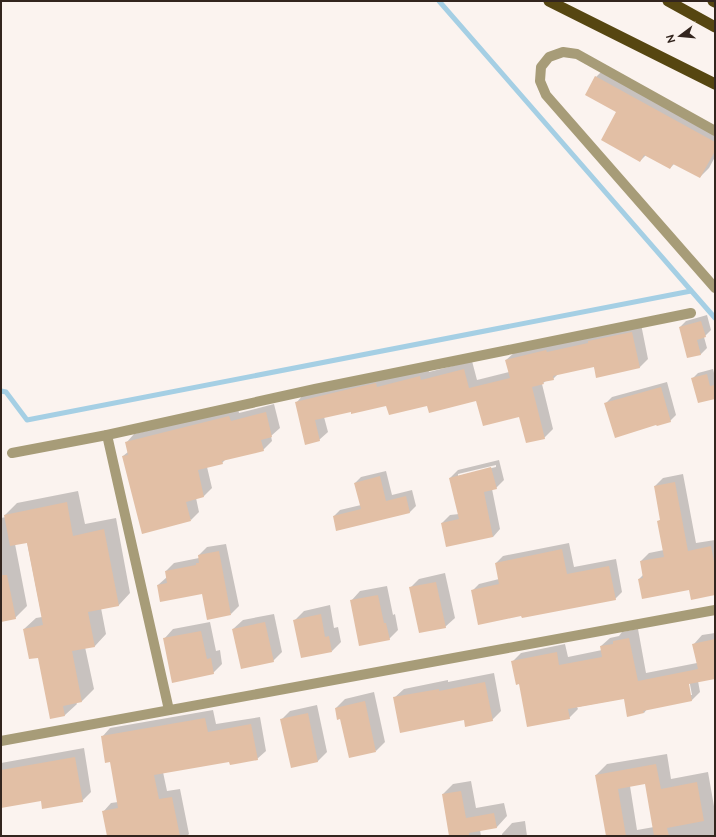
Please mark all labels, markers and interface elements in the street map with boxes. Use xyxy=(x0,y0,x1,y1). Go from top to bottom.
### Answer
north arrow xyxy=(660,16,700,56)
text: N xyxy=(663,33,678,44)

